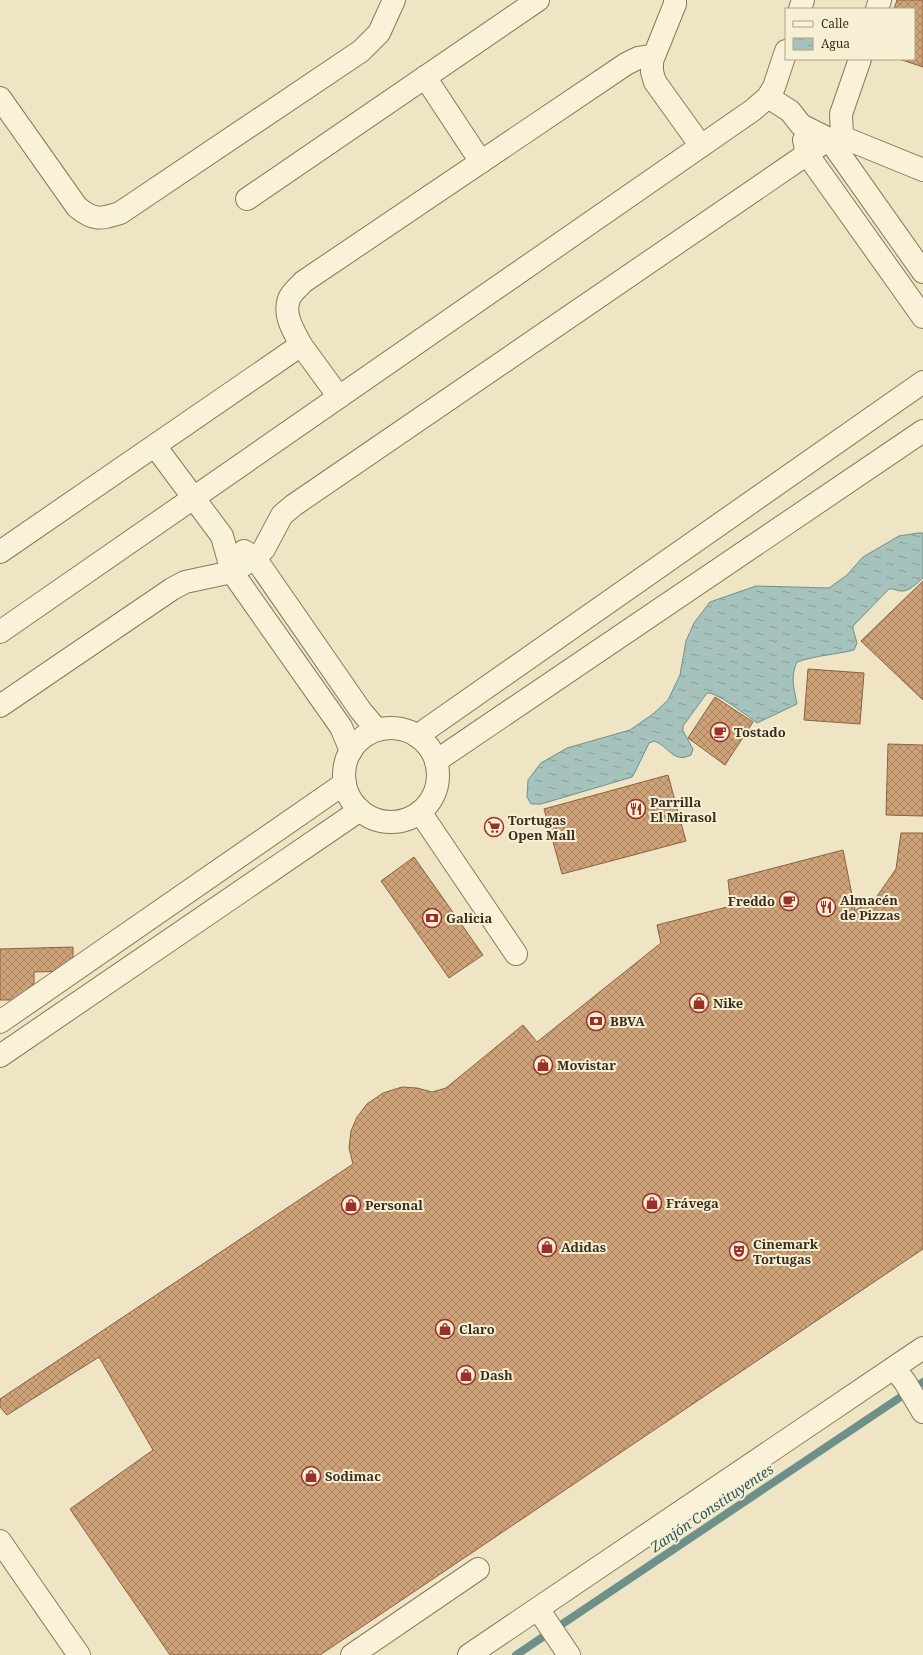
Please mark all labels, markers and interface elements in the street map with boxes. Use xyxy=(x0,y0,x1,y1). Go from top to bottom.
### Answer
legend xyxy=(785,8,915,60)
text: Calle xyxy=(821,15,849,32)
text: Agua xyxy=(821,35,850,52)
cafe icon: Tostado xyxy=(709,721,731,743)
place label: Tostado xyxy=(734,723,786,741)
place label: Parrilla El Mirasol xyxy=(650,793,717,826)
restaurant icon: Parrilla El Mirasol xyxy=(625,798,647,820)
place label: Tortugas Open Mall xyxy=(508,811,576,844)
supermarket icon: Tortugas Open Mall xyxy=(483,816,505,838)
cafe icon: Freddo xyxy=(778,890,800,912)
place label: Almacén de Pizzas xyxy=(840,891,900,924)
place label: Freddo xyxy=(728,892,775,910)
restaurant icon: Almacén de Pizzas xyxy=(815,896,837,918)
bank icon: Galicia xyxy=(421,907,443,929)
place label: Galicia xyxy=(446,909,492,927)
shop icon: Nike xyxy=(688,992,710,1014)
place label: Nike xyxy=(713,994,743,1012)
bank icon: BBVA xyxy=(585,1010,607,1032)
place label: BBVA xyxy=(610,1012,645,1030)
shop icon: Movistar xyxy=(532,1054,554,1076)
place label: Movistar xyxy=(557,1056,616,1074)
shop icon: Frávega xyxy=(641,1192,663,1214)
shop icon: Personal xyxy=(340,1194,362,1216)
place label: Frávega xyxy=(666,1194,719,1212)
place label: Personal xyxy=(365,1196,423,1214)
place label: Cinemark Tortugas xyxy=(753,1235,819,1268)
shop icon: Adidas xyxy=(536,1236,558,1258)
place label: Adidas xyxy=(561,1238,606,1256)
theatre icon: Cinemark Tortugas xyxy=(728,1240,750,1262)
shop icon: Claro xyxy=(434,1318,456,1340)
place label: Claro xyxy=(459,1320,495,1338)
shop icon: Dash xyxy=(455,1364,477,1386)
place label: Dash xyxy=(480,1366,513,1384)
water label: Zanjón Constituyentes xyxy=(645,1459,778,1557)
shop icon: Sodimac xyxy=(300,1465,322,1487)
place label: Sodimac xyxy=(325,1467,381,1485)

